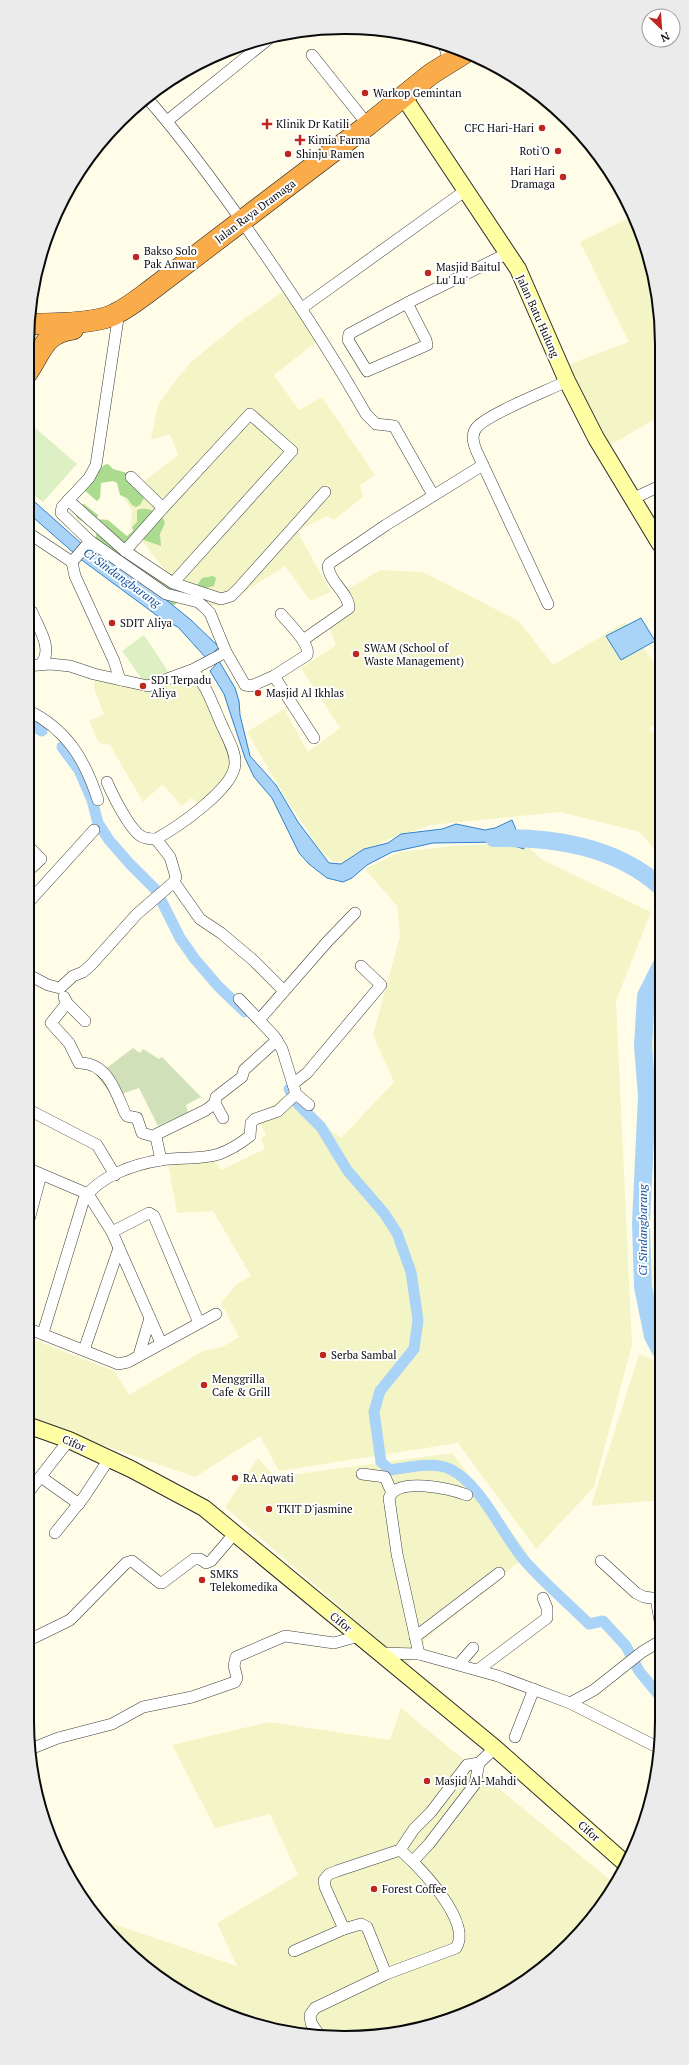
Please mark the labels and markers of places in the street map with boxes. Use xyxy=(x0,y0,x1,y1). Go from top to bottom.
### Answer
place label: Warkop Gemintan xyxy=(373,86,462,100)
marker: Warkop Gemintan xyxy=(360,88,370,98)
place label: Klinik Dr Katili xyxy=(276,117,349,131)
marker: Klinik Dr Katili xyxy=(261,118,273,130)
place label: CFC Hari-Hari xyxy=(464,121,534,135)
marker: CFC Hari-Hari xyxy=(537,123,547,133)
place label: Kimia Farma xyxy=(308,133,371,147)
marker: Kimia Farma xyxy=(295,135,305,145)
place label: Roti'O xyxy=(520,144,550,158)
marker: Roti'O xyxy=(553,146,563,156)
place label: Shinju Ramen xyxy=(296,147,365,161)
marker: Shinju Ramen xyxy=(283,149,293,159)
place label: Hari Hari Dramaga xyxy=(510,164,555,191)
marker: Hari Hari Dramaga xyxy=(558,172,568,182)
place label: Bakso Solo Pak Anwar xyxy=(144,244,197,271)
marker: Bakso Solo Pak Anwar xyxy=(131,252,141,262)
place label: Masjid Baitul Lu' Lu' xyxy=(436,260,500,287)
marker: Masjid Baitul Lu' Lu' xyxy=(423,268,433,278)
place label: SDIT Aliya xyxy=(120,616,173,630)
marker: SDIT Aliya xyxy=(107,618,117,628)
place label: SWAM (School of Waste Management) xyxy=(364,641,464,668)
marker: SWAM (School of Waste Management) xyxy=(351,649,361,659)
place label: SDI Terpadu Aliya xyxy=(151,673,212,700)
marker: SDI Terpadu Aliya xyxy=(138,681,148,691)
place label: Masjid Al Ikhlas xyxy=(266,686,344,700)
marker: Masjid Al Ikhlas xyxy=(253,688,263,698)
place label: Serba Sambal xyxy=(331,1348,397,1362)
marker: Serba Sambal xyxy=(318,1350,328,1360)
place label: Menggrilla Cafe & Grill xyxy=(212,1372,270,1399)
marker: Menggrilla Cafe & Grill xyxy=(199,1380,209,1390)
place label: RA Aqwati xyxy=(243,1471,294,1485)
marker: RA Aqwati xyxy=(230,1473,240,1483)
place label: TKIT D'jasmine xyxy=(277,1502,353,1516)
marker: TKIT D'jasmine xyxy=(264,1504,274,1514)
place label: SMKS Telekomedika xyxy=(210,1567,278,1594)
marker: SMKS Telekomedika xyxy=(197,1575,207,1585)
place label: Masjid Al-Mahdi xyxy=(435,1774,516,1788)
marker: Masjid Al-Mahdi xyxy=(422,1776,432,1786)
place label: Forest Coffee xyxy=(382,1882,447,1896)
marker: Forest Coffee xyxy=(369,1884,379,1894)

